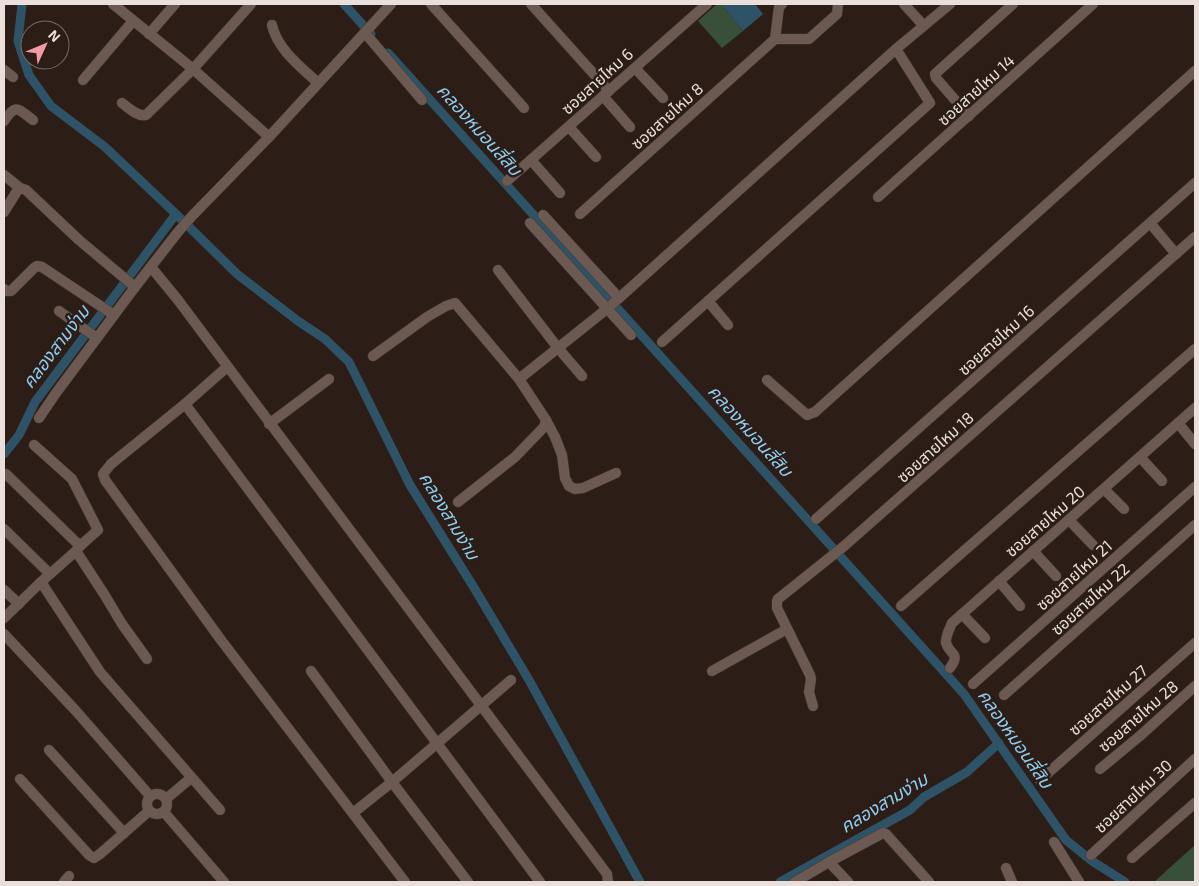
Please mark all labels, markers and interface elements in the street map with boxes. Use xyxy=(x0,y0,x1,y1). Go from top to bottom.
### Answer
north arrow xyxy=(20,20,70,70)
text: N xyxy=(45,26,64,45)
street label: ซอยสายไหม 6 xyxy=(557,44,636,118)
street label: ซอยสายไหม 14 xyxy=(933,50,1018,129)
water label: คลองหมอนสี่สิบ xyxy=(433,78,528,181)
street label: ซอยสายไหม 8 xyxy=(627,78,707,153)
water label: คลองสามง่าม xyxy=(17,299,95,392)
street label: ซอยสายไหม 16 xyxy=(954,300,1038,379)
water label: คลองหมอนสี่สิบ xyxy=(704,379,799,482)
street label: ซอยสายไหม 18 xyxy=(892,407,977,486)
water label: คลองสามง่าม xyxy=(415,468,486,565)
street label: ซอยสายไหม 20 xyxy=(1001,481,1088,560)
street label: ซอยสายไหม 21 xyxy=(1032,536,1116,614)
street label: ซอยสายไหม 22 xyxy=(1047,559,1133,639)
street label: ซอยสายไหม 27 xyxy=(1065,660,1151,739)
street label: ซอยสายไหม 28 xyxy=(1094,676,1181,755)
water label: คลองหมอนสี่สิบ xyxy=(974,684,1059,793)
street label: ซอยสายไหม 30 xyxy=(1090,755,1175,836)
water label: คลองสามง่าม xyxy=(836,766,933,837)

